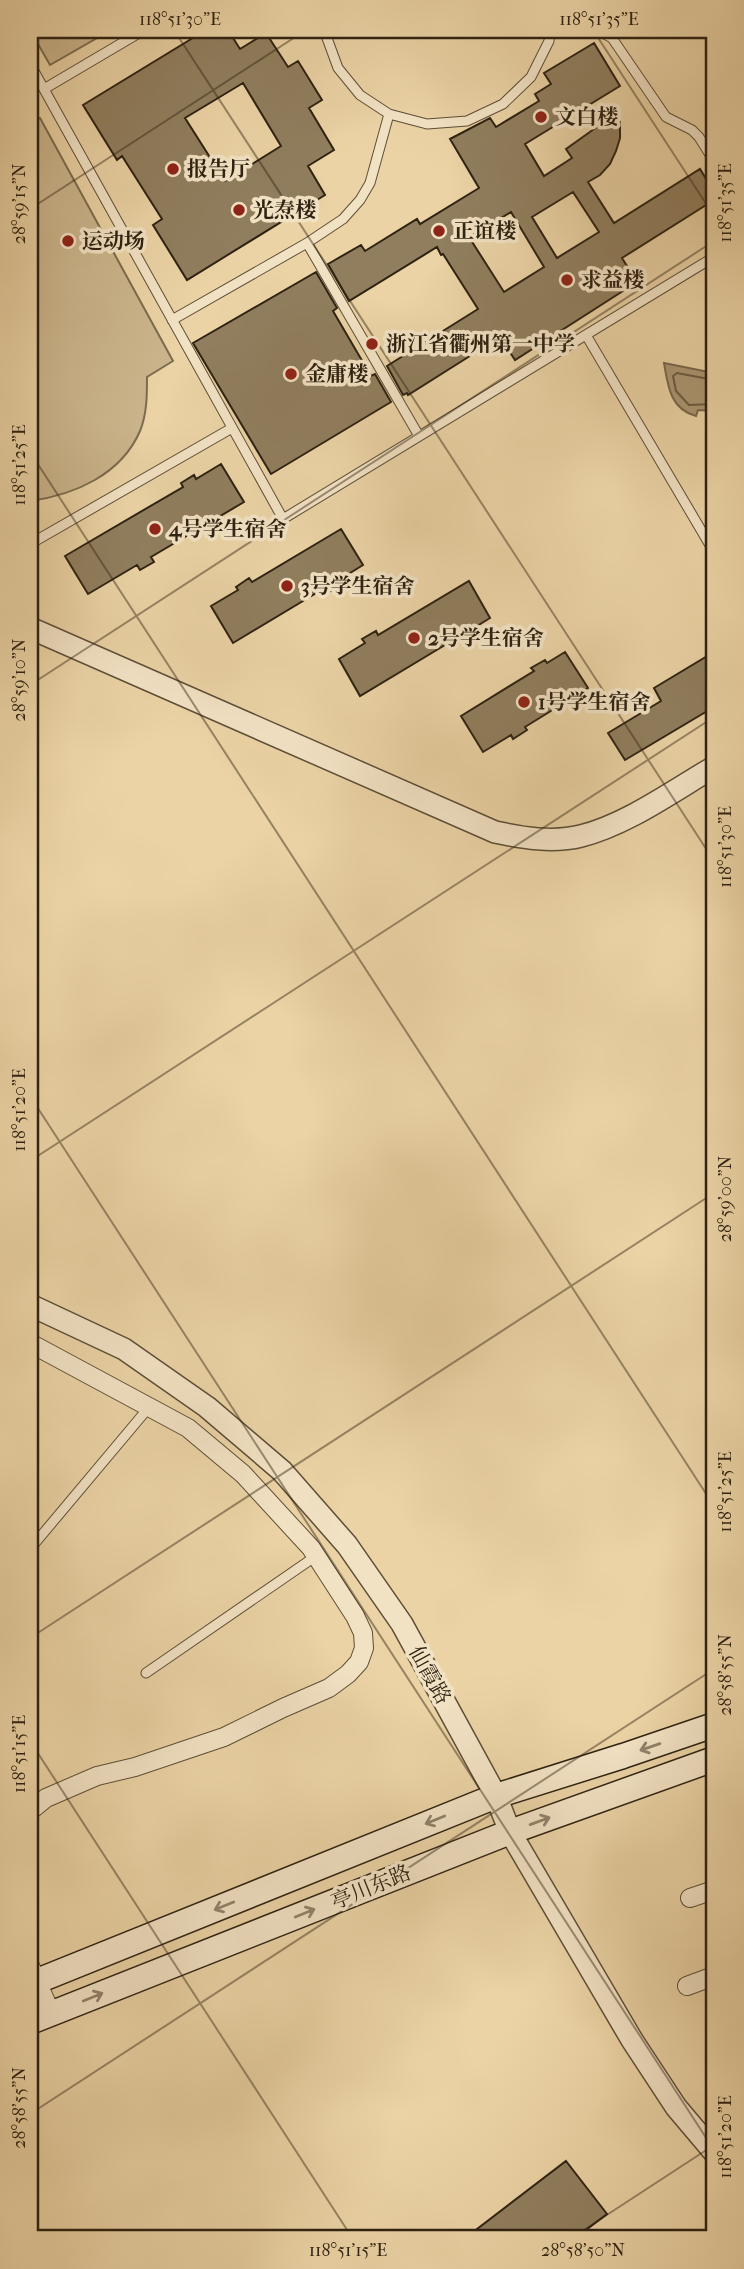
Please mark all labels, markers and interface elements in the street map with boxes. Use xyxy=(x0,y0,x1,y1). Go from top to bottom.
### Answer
text: 118°51'30"E xyxy=(139,9,221,30)
text: 118°51'35"E xyxy=(559,9,639,30)
place label: 文白楼 xyxy=(555,105,618,129)
marker: 文白楼 xyxy=(533,109,549,125)
place label: 报告厅 xyxy=(187,157,250,181)
marker: 报告厅 xyxy=(165,161,181,177)
text: 28°59'15"N xyxy=(9,163,30,244)
text: 118°51'35"E xyxy=(715,163,736,243)
place label: 光焘楼 xyxy=(253,198,316,222)
marker: 光焘楼 xyxy=(231,202,247,218)
place label: 正谊楼 xyxy=(453,219,516,243)
marker: 正谊楼 xyxy=(431,223,447,239)
place label: 运动场 xyxy=(82,229,145,253)
marker: 运动场 xyxy=(60,233,76,249)
place label: 求益楼 xyxy=(581,268,644,292)
marker: 求益楼 xyxy=(559,272,575,288)
place label: 浙江省衢州第一中学 xyxy=(386,332,575,356)
marker: 浙江省衢州第一中学 xyxy=(364,336,380,352)
place label: 金庸楼 xyxy=(305,362,368,386)
marker: 金庸楼 xyxy=(283,366,299,382)
text: 118°51'25"E xyxy=(9,424,30,506)
place label: 4号学生宿舍 xyxy=(168,517,286,542)
marker: 4号学生宿舍 xyxy=(147,521,163,537)
place label: 3号学生宿舍 xyxy=(301,574,415,598)
marker: 3号学生宿舍 xyxy=(279,578,295,594)
place label: 2号学生宿舍 xyxy=(428,626,544,650)
marker: 2号学生宿舍 xyxy=(406,630,422,646)
text: 28°59'10"N xyxy=(9,638,30,721)
place label: 1号学生宿舍 xyxy=(538,690,651,714)
marker: 1号学生宿舍 xyxy=(516,694,532,710)
text: 118°51'30"E xyxy=(715,806,736,888)
text: 118°51'20"E xyxy=(9,1068,30,1152)
text: 28°59'00"N xyxy=(715,1155,736,1242)
text: 118°51'25"E xyxy=(715,1451,736,1533)
text: 28°58'55"N xyxy=(715,1634,736,1716)
street label: 仙霞路 xyxy=(404,1642,456,1708)
text: 118°51'15"E xyxy=(9,1715,30,1793)
one-way arrow xyxy=(639,1742,661,1754)
one-way arrow xyxy=(528,1814,550,1826)
one-way arrow xyxy=(424,1815,446,1828)
street label: 亭川东路 xyxy=(328,1860,414,1914)
one-way arrow xyxy=(213,1900,235,1913)
one-way arrow xyxy=(293,1906,315,1919)
one-way arrow xyxy=(82,1989,104,2002)
text: 28°58'55"N xyxy=(9,2067,30,2149)
text: 118°51'20"E xyxy=(715,2095,736,2179)
text: 118°51'15"E xyxy=(309,2240,387,2261)
text: 28°58'50"N xyxy=(541,2240,625,2261)

